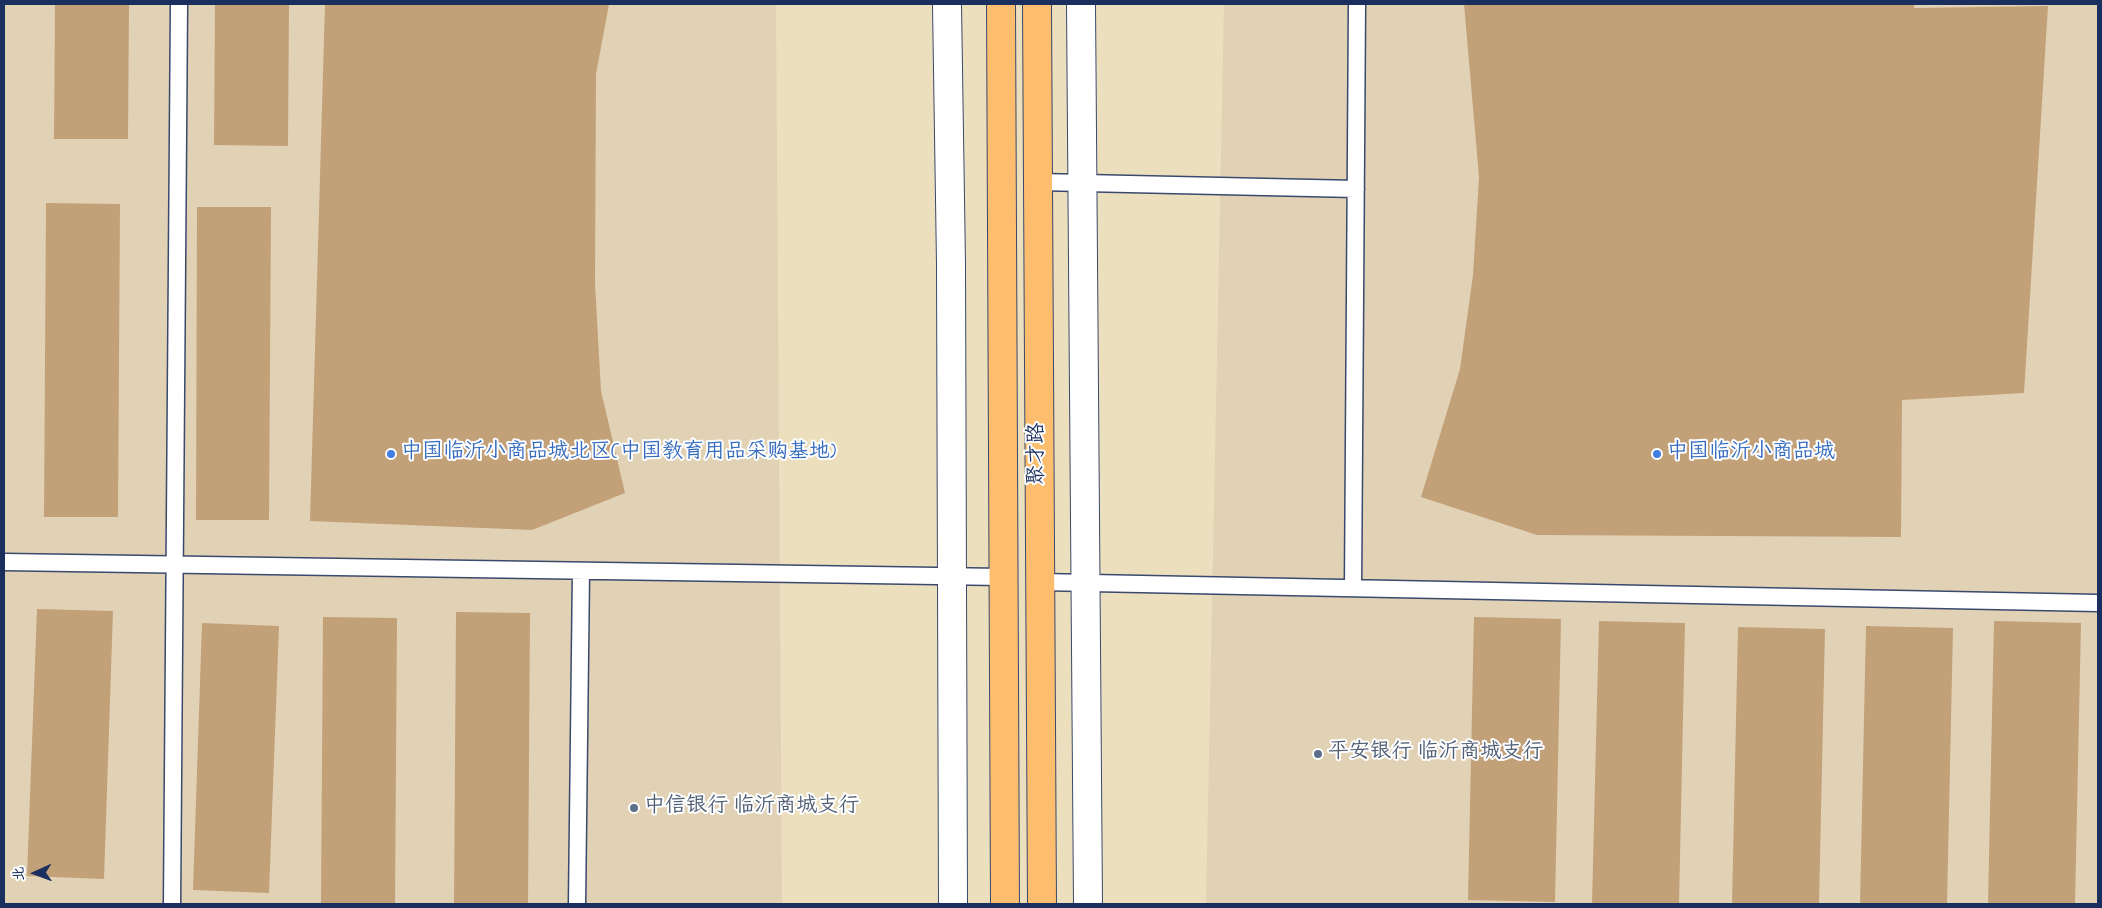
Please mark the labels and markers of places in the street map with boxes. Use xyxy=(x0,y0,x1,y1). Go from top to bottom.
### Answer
place label: 中国临沂小商品城北区(中国教育用品采购基地) xyxy=(401,441,836,467)
place label: 中国临沂小商品城 xyxy=(1667,441,1835,467)
marker: 中国临沂小商品城北区(中国教育用品采购基地) xyxy=(385,448,397,460)
marker: 中国临沂小商品城 xyxy=(1651,448,1663,460)
place label: 平安银行 临沂商城支行 xyxy=(1328,741,1543,767)
marker: 平安银行 临沂商城支行 xyxy=(1312,748,1324,760)
place label: 中信银行 临沂商城支行 xyxy=(644,795,859,821)
marker: 中信银行 临沂商城支行 xyxy=(628,802,640,814)

